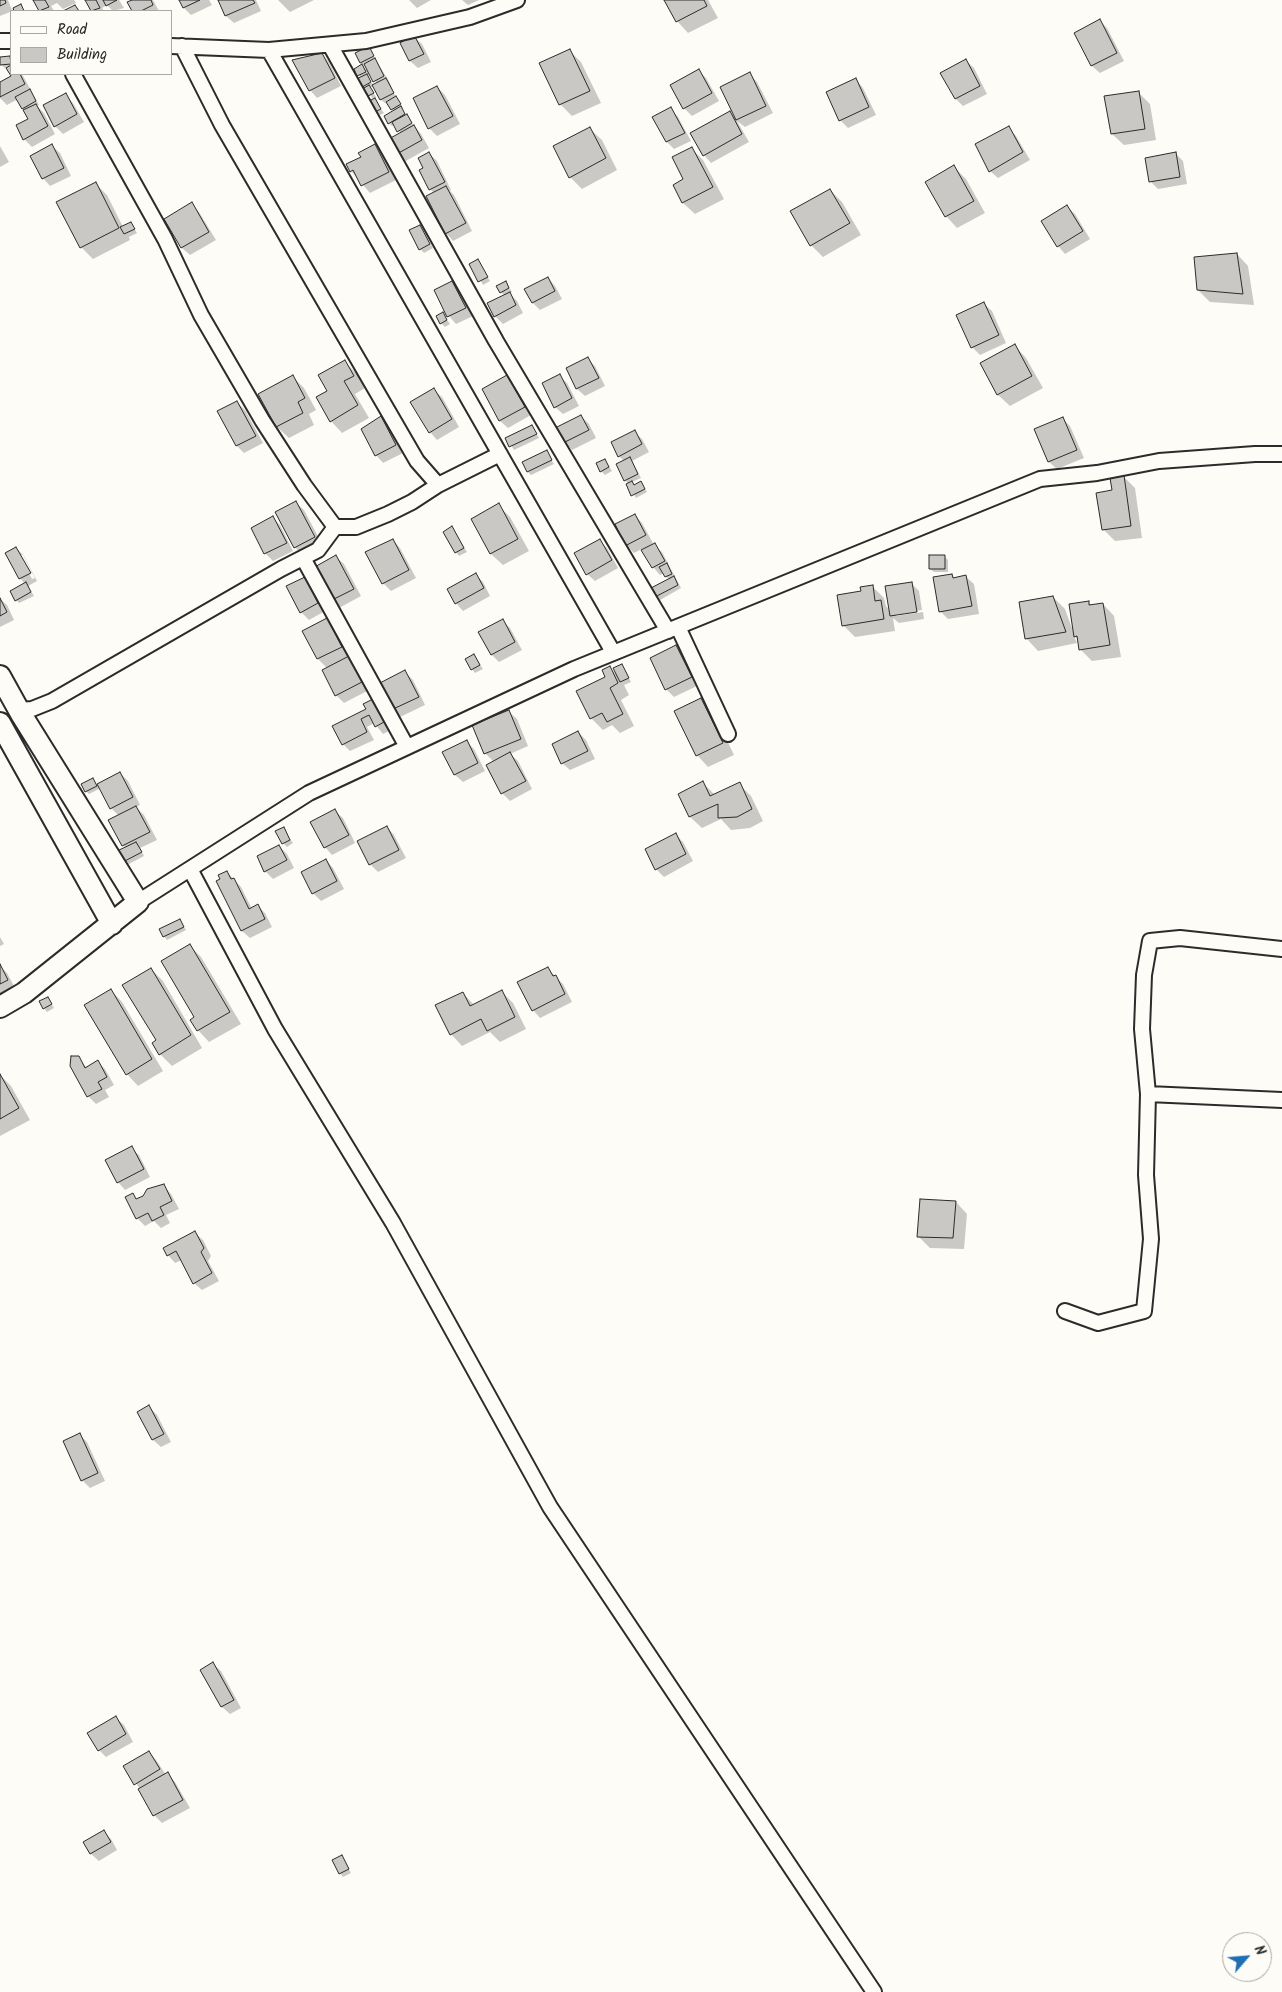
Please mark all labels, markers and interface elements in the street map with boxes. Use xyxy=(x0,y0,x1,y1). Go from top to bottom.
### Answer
legend xyxy=(10,10,172,75)
text: Road xyxy=(57,18,87,42)
text: Building xyxy=(57,43,107,67)
north arrow xyxy=(1222,1932,1272,1982)
text: N xyxy=(1248,1942,1271,1960)

